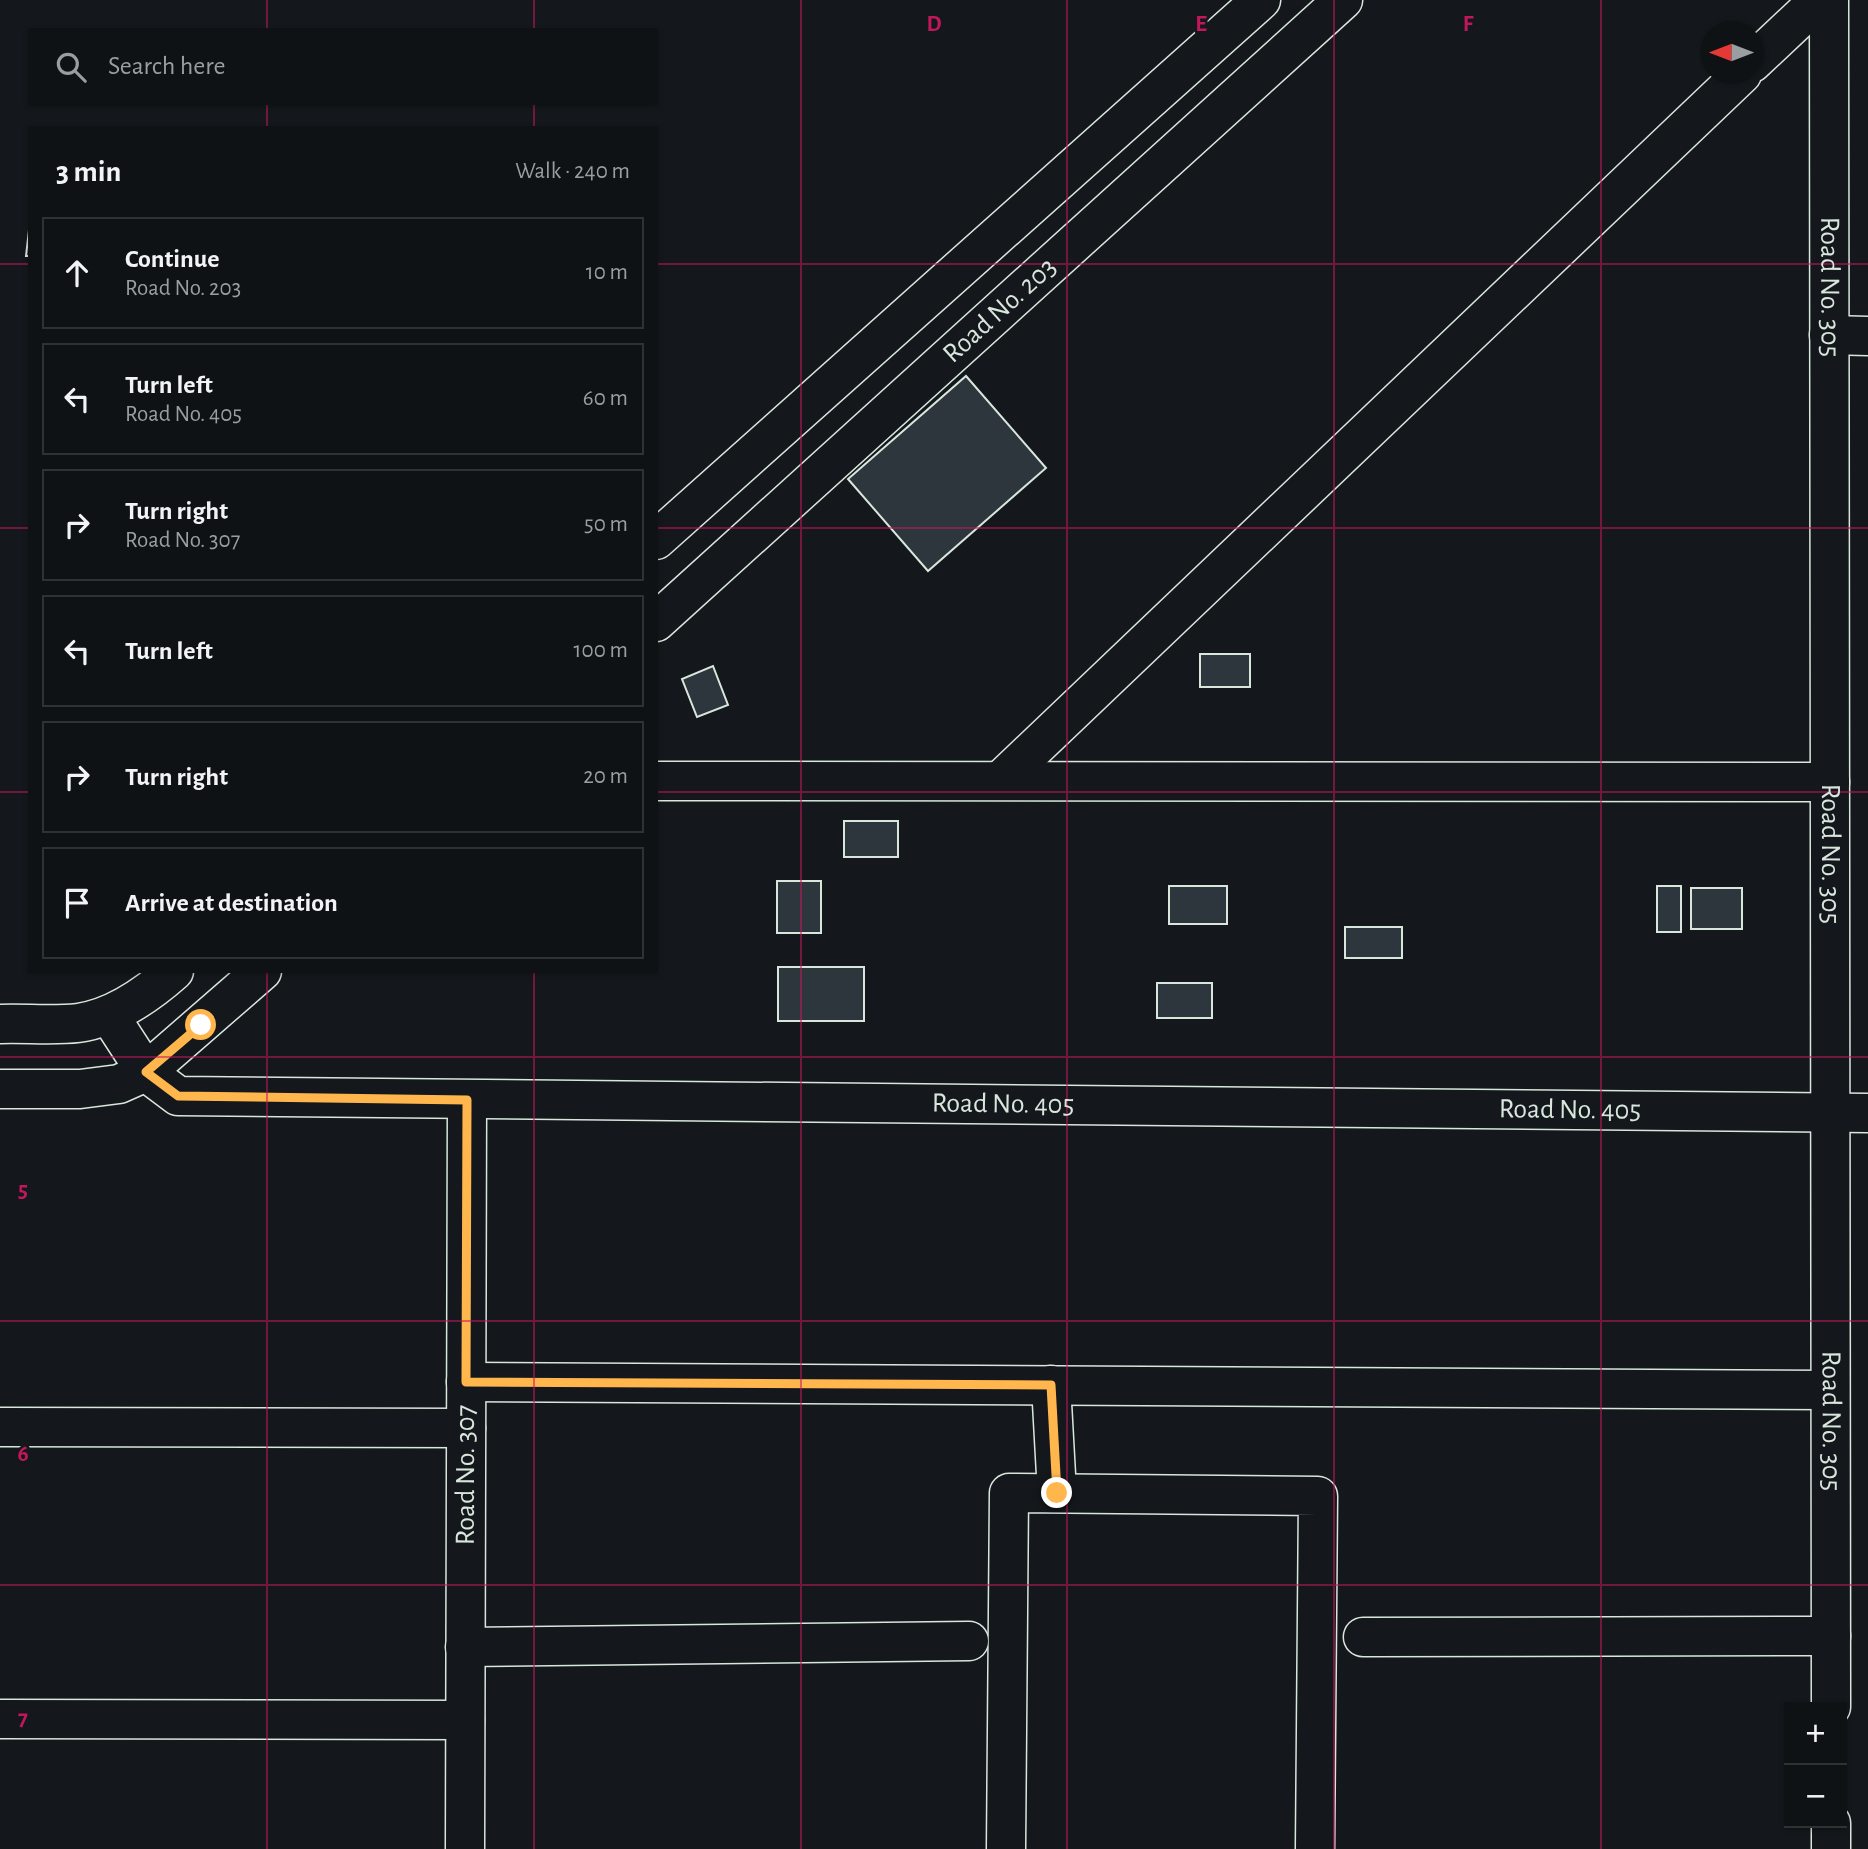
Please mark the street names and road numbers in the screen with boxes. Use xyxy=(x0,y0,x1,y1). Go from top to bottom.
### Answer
street label: Road No. 305 xyxy=(1815,217,1843,357)
street label: Road No. 203 xyxy=(938,253,1062,368)
street label: Road No. 305 xyxy=(1816,784,1844,924)
street label: Road No. 405 xyxy=(932,1090,1074,1119)
street label: Road No. 405 xyxy=(1499,1095,1641,1125)
street label: Road No. 305 xyxy=(1817,1351,1845,1491)
street label: Road No. 307 xyxy=(452,1405,480,1545)

